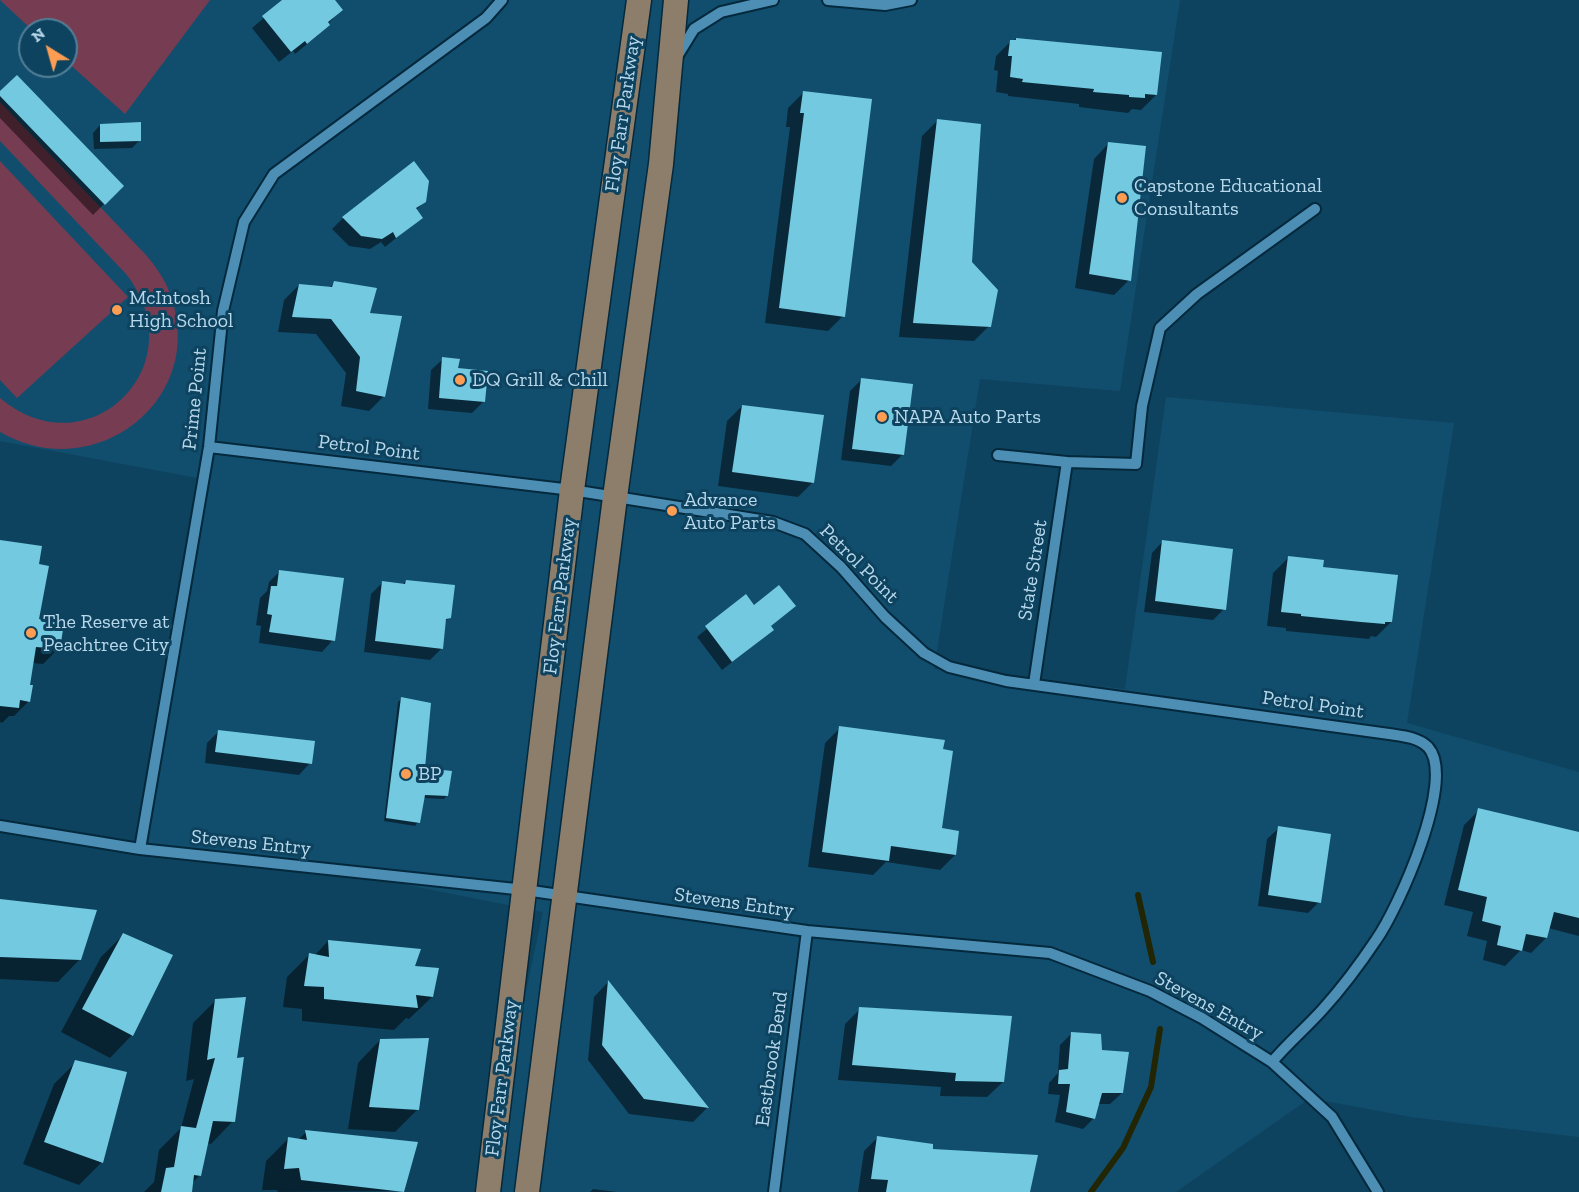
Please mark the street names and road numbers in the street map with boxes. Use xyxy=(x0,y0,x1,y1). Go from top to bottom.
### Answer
street label: Floy Farr Parkway xyxy=(600,34,646,194)
street label: Prime Point xyxy=(178,347,212,451)
street label: Petrol Point xyxy=(317,430,421,466)
street label: Floy Farr Parkway xyxy=(538,516,582,676)
street label: State Street xyxy=(1013,518,1053,622)
street label: Petrol Point xyxy=(814,519,904,609)
street label: Petrol Point xyxy=(1261,686,1365,724)
street label: Stevens Entry xyxy=(190,825,312,861)
street label: Stevens Entry xyxy=(673,883,795,923)
street label: Stevens Entry xyxy=(1151,966,1267,1046)
street label: Eastbrook Bend xyxy=(751,990,793,1128)
street label: Floy Farr Parkway xyxy=(480,998,524,1158)

